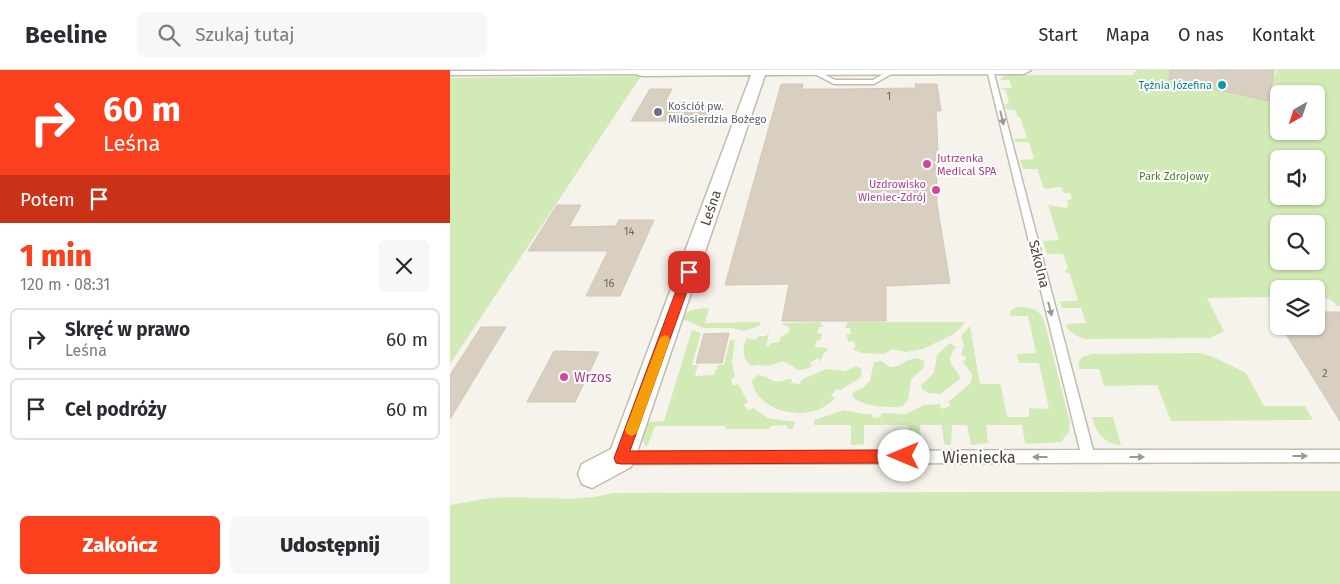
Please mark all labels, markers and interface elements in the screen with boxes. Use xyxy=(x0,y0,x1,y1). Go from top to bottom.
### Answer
search box xyxy=(137,12,487,57)
text: Beeline xyxy=(25,21,107,49)
icon: search xyxy=(155,21,183,49)
text: Szukaj tutaj xyxy=(195,23,295,46)
text: Start xyxy=(1038,24,1078,46)
text: Mapa xyxy=(1106,24,1150,46)
text: O nas xyxy=(1178,24,1224,46)
text: Kontakt xyxy=(1252,24,1315,46)
place label: Tężnia Józefina xyxy=(1139,79,1212,92)
marker: Tężnia Józefina xyxy=(1216,79,1228,91)
north arrow xyxy=(1270,85,1325,140)
map controls xyxy=(1270,85,1325,335)
text: 60 m xyxy=(103,88,181,130)
icon: right xyxy=(20,90,85,155)
house number: 1 xyxy=(887,90,891,103)
place label: Kościół pw. Miłosierdzia Bożego xyxy=(668,100,767,126)
marker: Kościół pw. Miłosierdzia Bożego xyxy=(652,106,664,118)
one-way arrow xyxy=(998,110,1006,125)
text: Leśna xyxy=(103,130,161,157)
button: sound xyxy=(1270,150,1325,205)
place label: Jutrzenka Medical SPA xyxy=(937,152,997,178)
marker: Jutrzenka Medical SPA xyxy=(921,158,933,170)
park label: Park Zdrojowy xyxy=(1139,170,1209,183)
place label: Uzdrowisko Wieniec-Zdrój xyxy=(858,178,926,204)
marker: Uzdrowisko Wieniec-Zdrój xyxy=(930,184,942,196)
icon: arrive xyxy=(85,185,113,213)
text: Potem xyxy=(20,188,75,211)
street label: Leśna xyxy=(697,188,725,228)
button: search xyxy=(1270,215,1325,270)
house number: 14 xyxy=(624,225,634,238)
text: 1 min xyxy=(20,238,92,274)
street label: Szkolna xyxy=(1025,238,1053,290)
button: close xyxy=(378,240,430,292)
pin xyxy=(668,251,710,293)
icon: arrive xyxy=(675,258,703,286)
text: 120 m · 08:31 xyxy=(20,275,110,294)
house number: 16 xyxy=(604,277,614,290)
button: layers xyxy=(1270,280,1325,335)
one-way arrow xyxy=(1047,301,1055,316)
text: Skręć w prawo xyxy=(65,318,190,341)
icon: right xyxy=(22,325,50,353)
text: 60 m xyxy=(386,328,428,351)
text: Leśna xyxy=(65,341,107,360)
house number: 2 xyxy=(1322,367,1328,380)
place label: Wrzos xyxy=(574,369,612,386)
marker: Wrzos xyxy=(558,371,570,383)
icon: arrive xyxy=(22,395,50,423)
text: Cel podróży xyxy=(65,398,167,421)
text: 60 m xyxy=(386,398,428,421)
position arrow xyxy=(877,429,929,481)
street label: Wieniecka xyxy=(942,448,1016,467)
one-way arrow xyxy=(1292,452,1308,460)
one-way arrow xyxy=(1031,453,1047,461)
one-way arrow xyxy=(1129,453,1145,461)
button: Zakończ xyxy=(20,516,220,574)
button: Udostępnij xyxy=(230,516,430,574)

